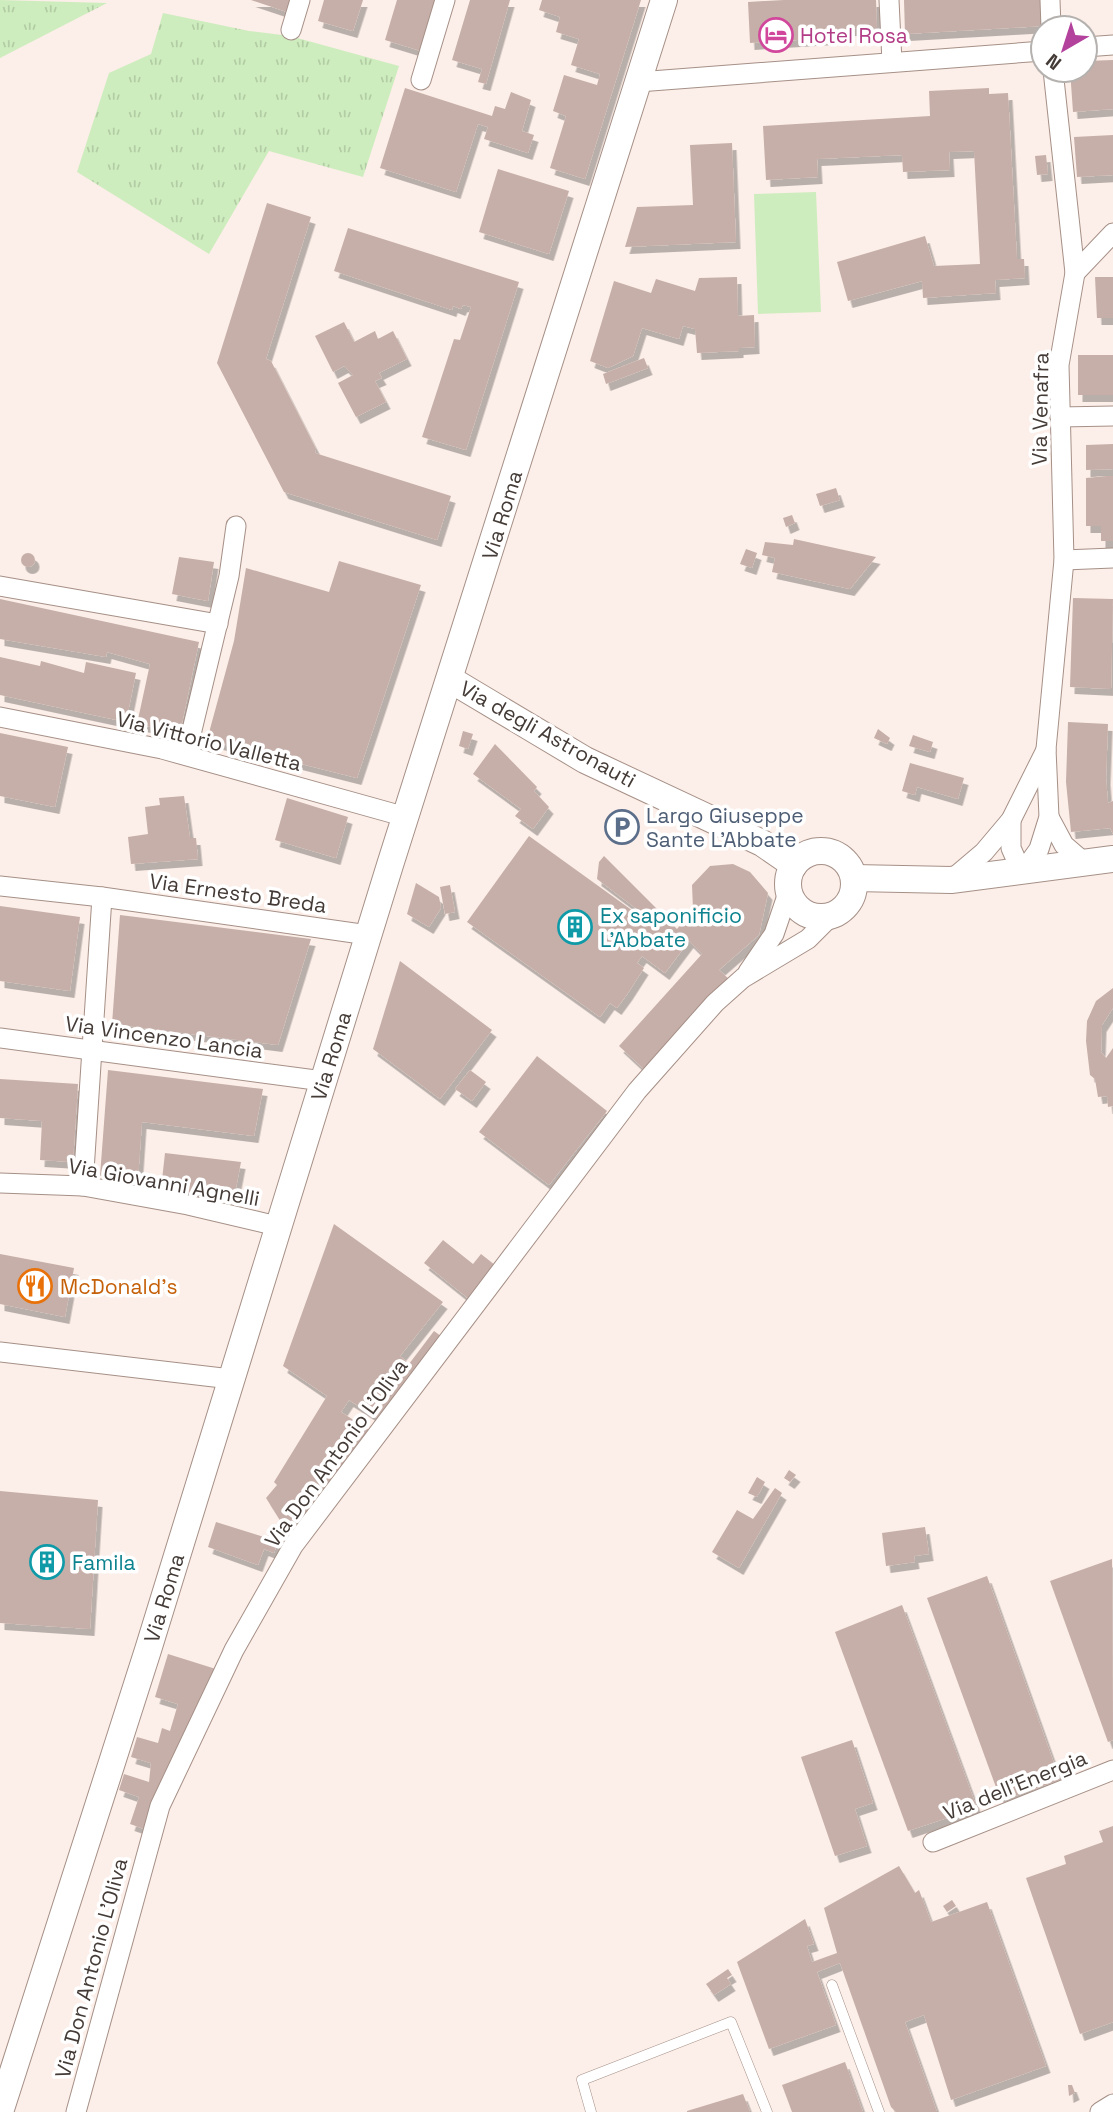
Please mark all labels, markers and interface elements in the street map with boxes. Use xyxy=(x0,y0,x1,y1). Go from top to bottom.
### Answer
north arrow xyxy=(1029,14,1099,84)
hotel icon: Hotel Rosa xyxy=(757,16,795,54)
place label: Hotel Rosa xyxy=(800,22,908,49)
text: N xyxy=(1041,48,1066,76)
street label: Via Venafra xyxy=(1026,352,1054,466)
street label: Via Roma xyxy=(476,467,528,563)
street label: Via degli Astronauti xyxy=(455,674,641,794)
street label: Via Vittorio Valletta xyxy=(114,705,304,777)
place label: Largo Giuseppe Sante L'Abbate xyxy=(646,802,804,853)
parking icon: Largo Giuseppe Sante L'Abbate xyxy=(603,808,641,846)
street label: Via Ernesto Breda xyxy=(148,867,328,919)
place label: Ex saponificio L'Abbate xyxy=(600,902,742,953)
building icon: Ex saponificio L'Abbate xyxy=(556,908,594,946)
street label: Via Roma xyxy=(305,1008,357,1104)
street label: Via Vincenzo Lancia xyxy=(63,1010,265,1064)
street label: Via Giovanni Agnelli xyxy=(66,1152,262,1212)
restaurant icon: McDonald's xyxy=(16,1267,54,1305)
place label: McDonald's xyxy=(60,1273,178,1300)
street label: Via Don Antonio L'Oliva xyxy=(258,1353,414,1553)
building icon: Famila xyxy=(28,1543,66,1581)
place label: Famila xyxy=(72,1549,136,1576)
street label: Via Roma xyxy=(138,1550,190,1646)
street label: Via dell'Energia xyxy=(939,1744,1091,1826)
street label: Via Don Antonio L'Oliva xyxy=(49,1855,133,2081)

